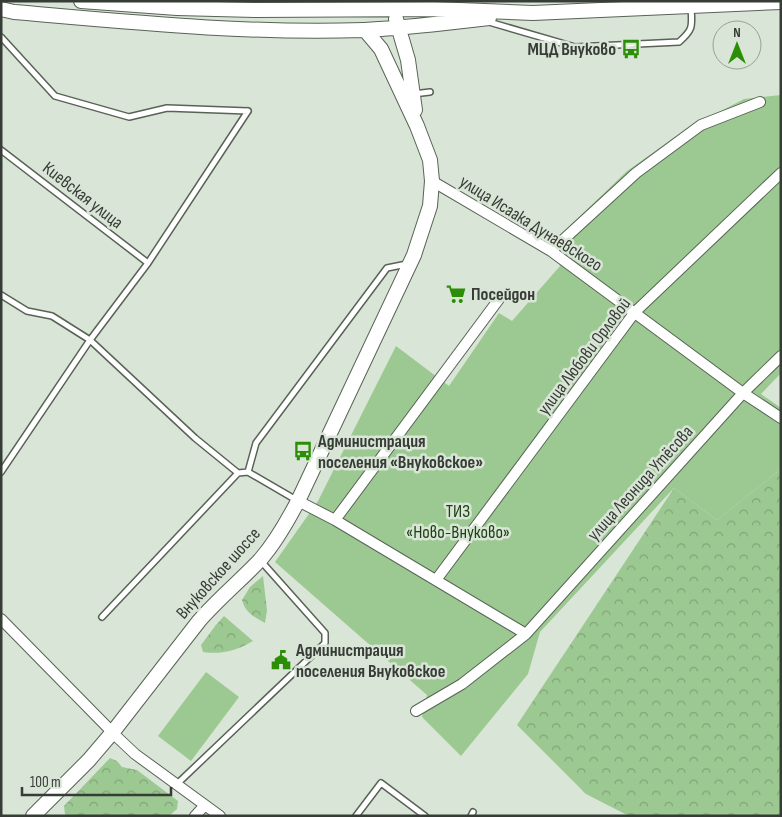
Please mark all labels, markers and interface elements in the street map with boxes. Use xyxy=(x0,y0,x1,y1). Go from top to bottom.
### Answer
north arrow xyxy=(712,20,762,70)
text: N xyxy=(733,24,741,41)
bus stop icon: МЦД Внуково xyxy=(620,38,642,60)
place label: МЦД Внуково xyxy=(527,39,616,60)
street label: Киевская улица xyxy=(38,158,127,233)
street label: улица Исаака Дунаевского xyxy=(456,171,606,276)
supermarket icon: Посейдон xyxy=(445,283,467,305)
place label: Посейдон xyxy=(471,284,535,305)
street label: улица Любови Орловой xyxy=(533,294,635,419)
street label: улица Леонида Утёсова xyxy=(583,421,698,545)
place label: Администрация поселения «Внуковское» xyxy=(317,431,483,473)
bus stop icon: Администрация поселения «Внуковское» xyxy=(292,440,314,462)
park label: ТИЗ «Ново-Внуково» xyxy=(406,501,510,543)
street label: Внуковское шоссе xyxy=(172,523,265,623)
place label: Администрация поселения Внуковское xyxy=(295,640,445,682)
public building icon: Администрация поселения Внуковское xyxy=(270,649,292,671)
scale bar xyxy=(22,764,171,796)
text: 100 m xyxy=(30,773,61,792)

